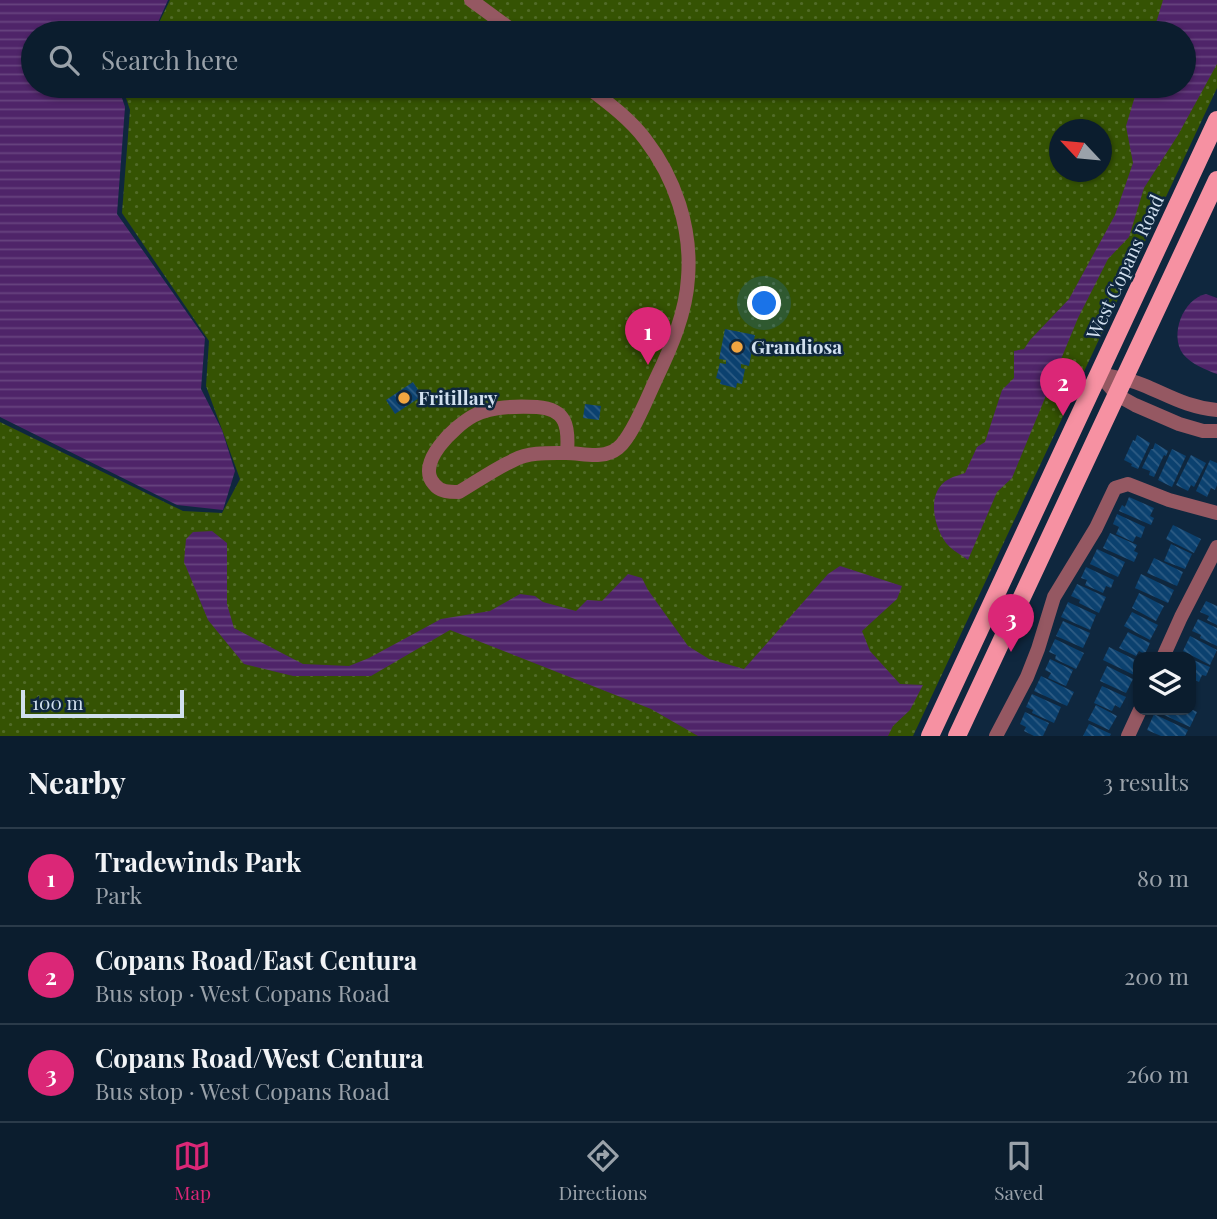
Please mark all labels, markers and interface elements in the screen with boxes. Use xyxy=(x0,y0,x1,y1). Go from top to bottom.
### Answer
search box xyxy=(21,21,1196,98)
icon: search xyxy=(45,41,83,79)
text: Search here xyxy=(101,42,238,77)
north arrow xyxy=(1049,119,1112,182)
street label: West Copans Road xyxy=(1079,190,1169,344)
your location xyxy=(747,286,781,320)
pin: 1 xyxy=(625,307,671,365)
place label: Grandiosa xyxy=(751,333,842,359)
marker: Grandiosa xyxy=(729,339,745,355)
pin: 2 xyxy=(1040,358,1086,416)
place label: Fritillary xyxy=(418,384,497,410)
marker: Fritillary xyxy=(396,390,412,406)
pin: 3 xyxy=(988,594,1034,652)
map controls xyxy=(1133,652,1196,715)
button: layers xyxy=(1133,652,1196,715)
scale bar xyxy=(21,687,184,719)
text: 100 m xyxy=(32,689,83,715)
text: Nearby xyxy=(28,762,126,802)
text: 3 results xyxy=(1103,766,1189,797)
text: Tradewinds Park xyxy=(95,844,301,879)
text: 1 xyxy=(47,862,55,893)
text: 80 m xyxy=(1137,862,1189,893)
text: Park xyxy=(95,879,142,910)
text: Copans Road/East Centura xyxy=(95,942,417,977)
text: 2 xyxy=(45,960,57,991)
text: 200 m xyxy=(1124,960,1189,991)
text: Bus stop · West Copans Road xyxy=(95,977,390,1008)
text: Copans Road/West Centura xyxy=(95,1040,424,1075)
text: 3 xyxy=(45,1058,57,1089)
text: 260 m xyxy=(1126,1058,1189,1089)
text: Bus stop · West Copans Road xyxy=(95,1075,390,1106)
tab: Map xyxy=(173,1137,211,1205)
tab: Directions xyxy=(558,1137,647,1205)
tab: Saved xyxy=(994,1137,1044,1205)

